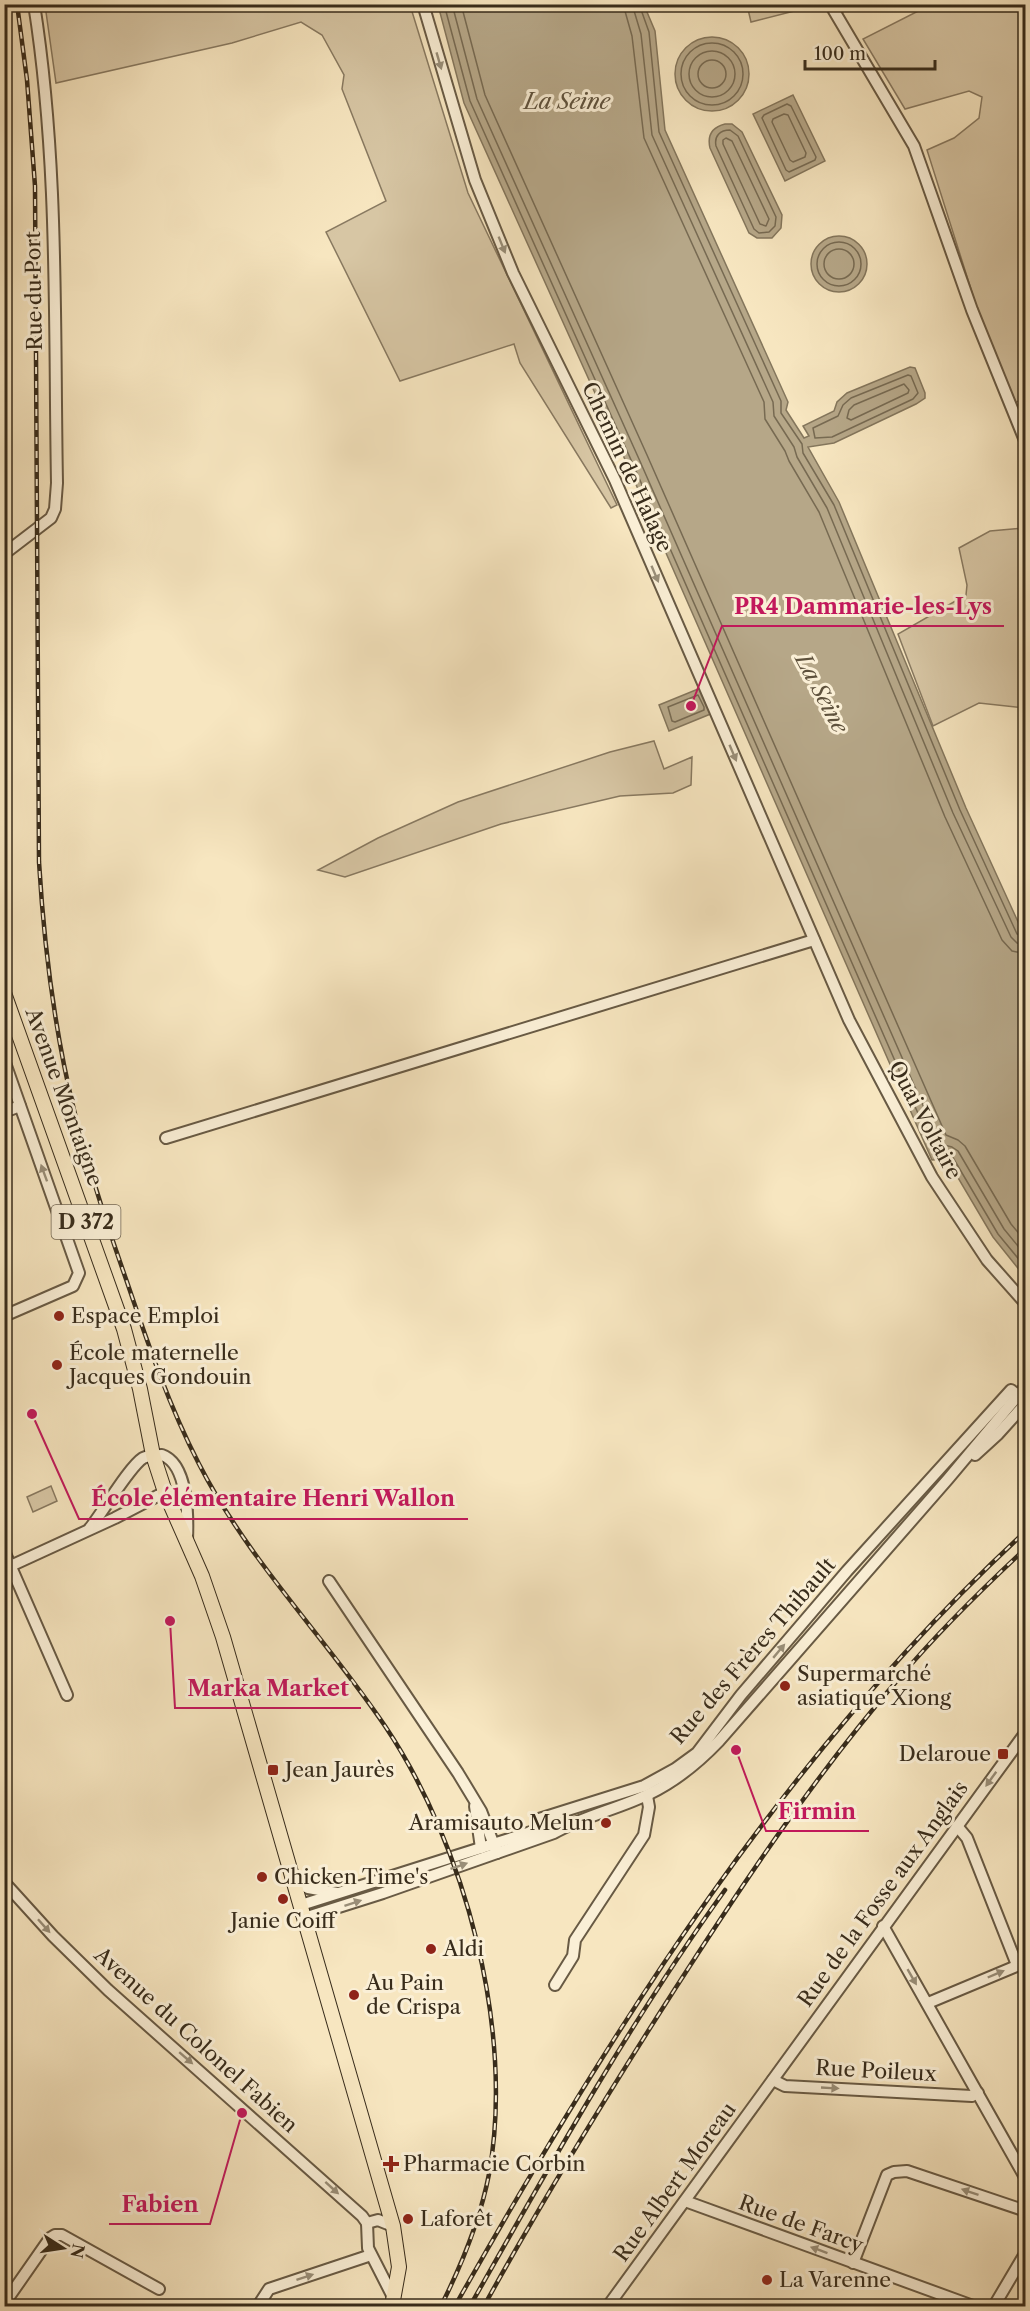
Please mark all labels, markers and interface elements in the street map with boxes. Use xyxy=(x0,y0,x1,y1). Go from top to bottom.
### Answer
scale bar xyxy=(805,33,936,71)
text: 100 m xyxy=(814,43,866,65)
one-way arrow xyxy=(434,52,444,70)
water label: La Seine xyxy=(522,88,611,115)
street label: Rue du Port xyxy=(20,231,47,351)
one-way arrow xyxy=(498,236,507,254)
street label: Chemin de Halage xyxy=(577,378,678,556)
one-way arrow xyxy=(651,565,661,583)
callout: PR4 Dammarie-les-Lys xyxy=(722,586,1004,626)
text: PR4 Dammarie-les-Lys xyxy=(734,593,992,620)
water label: La Seine xyxy=(788,647,854,739)
one-way arrow xyxy=(729,744,738,762)
street label: Avenue Montaigne xyxy=(20,1003,108,1189)
street label: Quai Voltaire xyxy=(884,1056,967,1183)
one-way arrow xyxy=(38,1163,48,1181)
road number: D 372 xyxy=(52,1205,121,1239)
place label: Espace Emploi xyxy=(71,1303,220,1328)
marker: Espace Emploi xyxy=(52,1309,66,1323)
place label: École maternelle Jacques Gondouin xyxy=(66,1340,251,1389)
marker: École maternelle Jacques Gondouin xyxy=(50,1358,64,1372)
callout: École élémentaire Henri Wallon xyxy=(79,1479,468,1519)
text: École élémentaire Henri Wallon xyxy=(91,1484,455,1512)
street label: Rue des Frères Thibault xyxy=(665,1552,841,1749)
one-way arrow xyxy=(772,1644,785,1659)
place label: Supermarché asiatique Xiong xyxy=(797,1661,952,1710)
callout: Marka Market xyxy=(175,1668,361,1708)
text: Marka Market xyxy=(187,1675,349,1702)
marker: Supermarché asiatique Xiong xyxy=(778,1679,792,1693)
place label: Delaroue xyxy=(899,1741,991,1766)
marker: Delaroue xyxy=(996,1747,1010,1761)
place label: Jean Jaurès xyxy=(282,1757,394,1782)
marker: Jean Jaurès xyxy=(266,1763,280,1777)
one-way arrow xyxy=(985,1771,997,1787)
street label: Rue de la Fosse aux Anglais xyxy=(792,1776,973,2012)
callout: Firmin xyxy=(766,1791,869,1831)
text: Firmin xyxy=(778,1798,856,1825)
place label: Aramisauto Melun xyxy=(408,1810,594,1835)
marker: Aramisauto Melun xyxy=(599,1816,613,1830)
one-way arrow xyxy=(450,1861,468,1871)
place label: Chicken Time's xyxy=(274,1864,428,1889)
marker: Chicken Time's xyxy=(255,1870,269,1884)
marker: Janie Coiff xyxy=(276,1892,290,1906)
one-way arrow xyxy=(344,1898,362,1907)
place label: Janie Coiff xyxy=(227,1908,338,1933)
one-way arrow xyxy=(37,1918,50,1933)
place label: Aldi xyxy=(442,1936,484,1961)
street label: Avenue du Colonel Fabien xyxy=(89,1941,303,2137)
marker: Aldi xyxy=(424,1942,438,1956)
one-way arrow xyxy=(907,1969,918,1985)
one-way arrow xyxy=(987,1969,1005,1978)
place label: Au Pain de Crispa xyxy=(365,1970,462,2019)
marker: Au Pain de Crispa xyxy=(347,1988,361,2002)
one-way arrow xyxy=(179,2051,194,2065)
street label: Rue Poileux xyxy=(815,2055,938,2086)
one-way arrow xyxy=(821,2084,840,2093)
street label: Rue Albert Moreau xyxy=(608,2097,741,2266)
place label: Pharmacie Corbin xyxy=(403,2151,585,2176)
marker: Pharmacie Corbin xyxy=(384,2157,398,2171)
one-way arrow xyxy=(324,2181,339,2194)
callout: Fabien xyxy=(109,2184,210,2224)
one-way arrow xyxy=(961,2187,979,2197)
street label: Rue de Farcy xyxy=(735,2189,867,2258)
text: Fabien xyxy=(121,2191,199,2218)
place label: Laforêt xyxy=(420,2206,493,2231)
marker: Laforêt xyxy=(401,2212,415,2226)
north arrow xyxy=(33,2218,93,2278)
text: N xyxy=(66,2242,89,2260)
one-way arrow xyxy=(810,2245,828,2255)
place label: La Varenne xyxy=(779,2267,891,2292)
one-way arrow xyxy=(296,2272,314,2281)
marker: La Varenne xyxy=(760,2273,774,2287)

